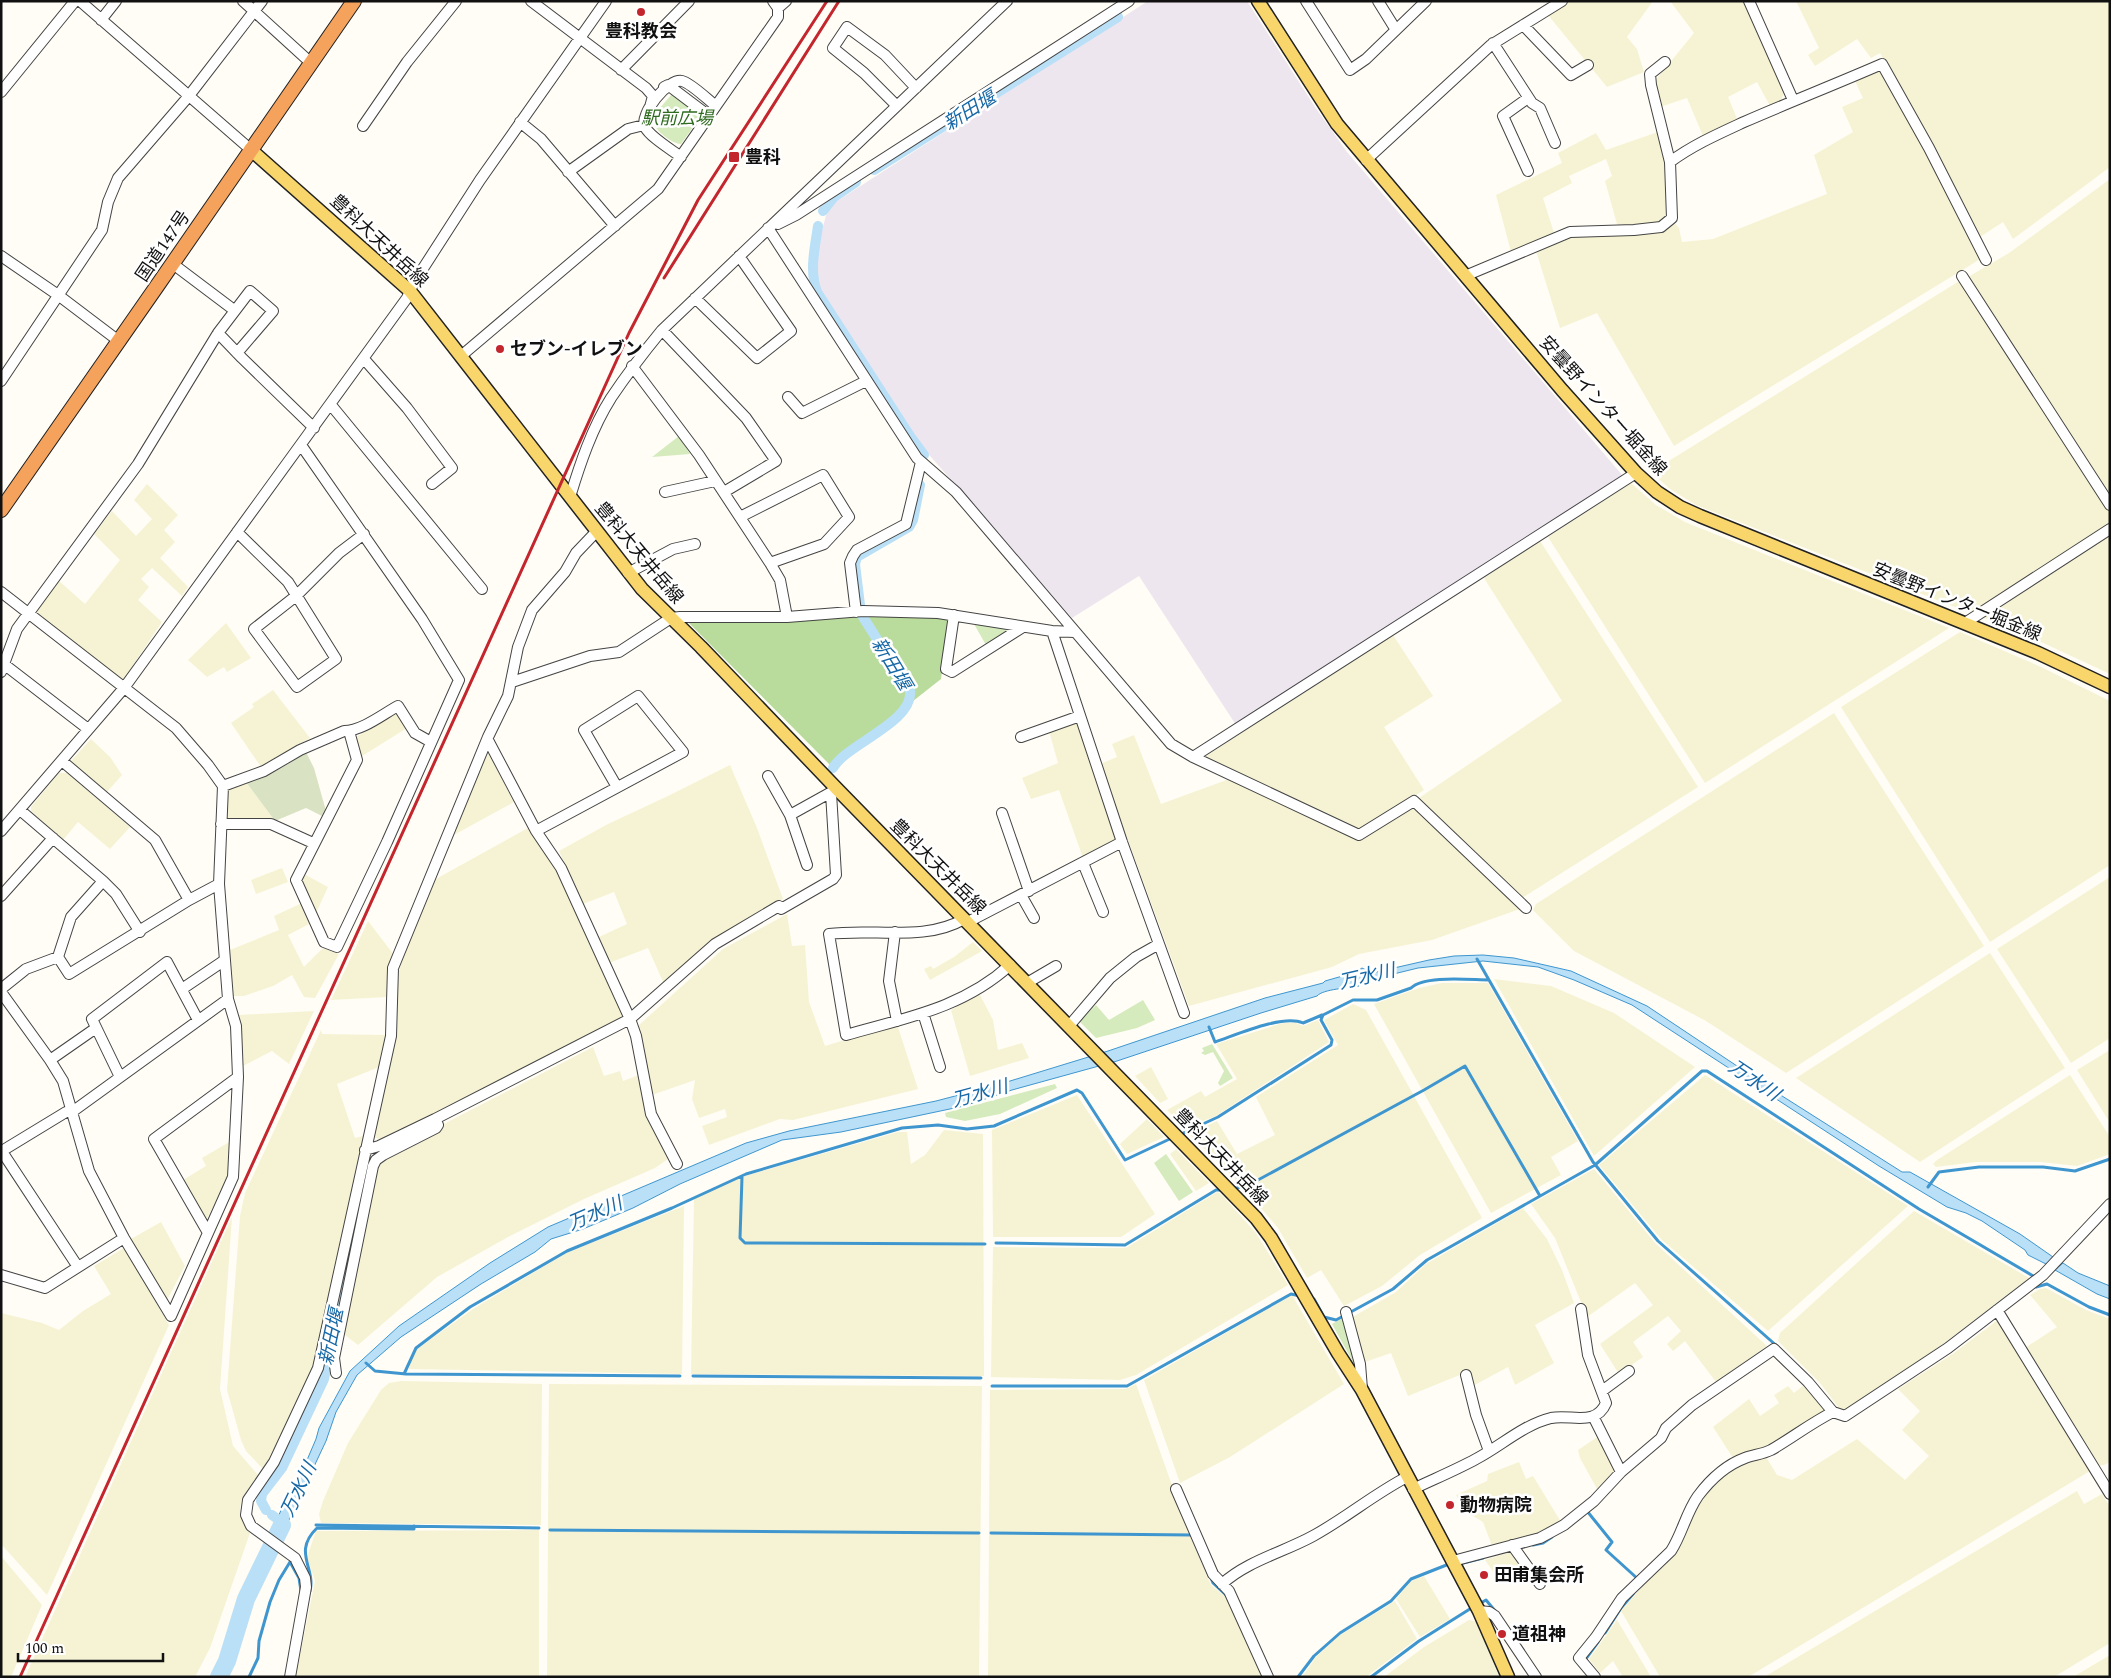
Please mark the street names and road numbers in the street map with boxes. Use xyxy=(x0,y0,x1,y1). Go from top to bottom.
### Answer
street label: 豊科大天井岳線 xyxy=(324,188,434,294)
street label: 国道147号 xyxy=(129,205,197,287)
street label: 安曇野インター堀金線 xyxy=(1533,330,1673,482)
street label: 豊科大天井岳線 xyxy=(588,496,690,610)
street label: 安曇野インター堀金線 xyxy=(1868,556,2046,648)
street label: 豊科大天井岳線 xyxy=(884,813,992,921)
street label: 豊科大天井岳線 xyxy=(1168,1102,1274,1212)

